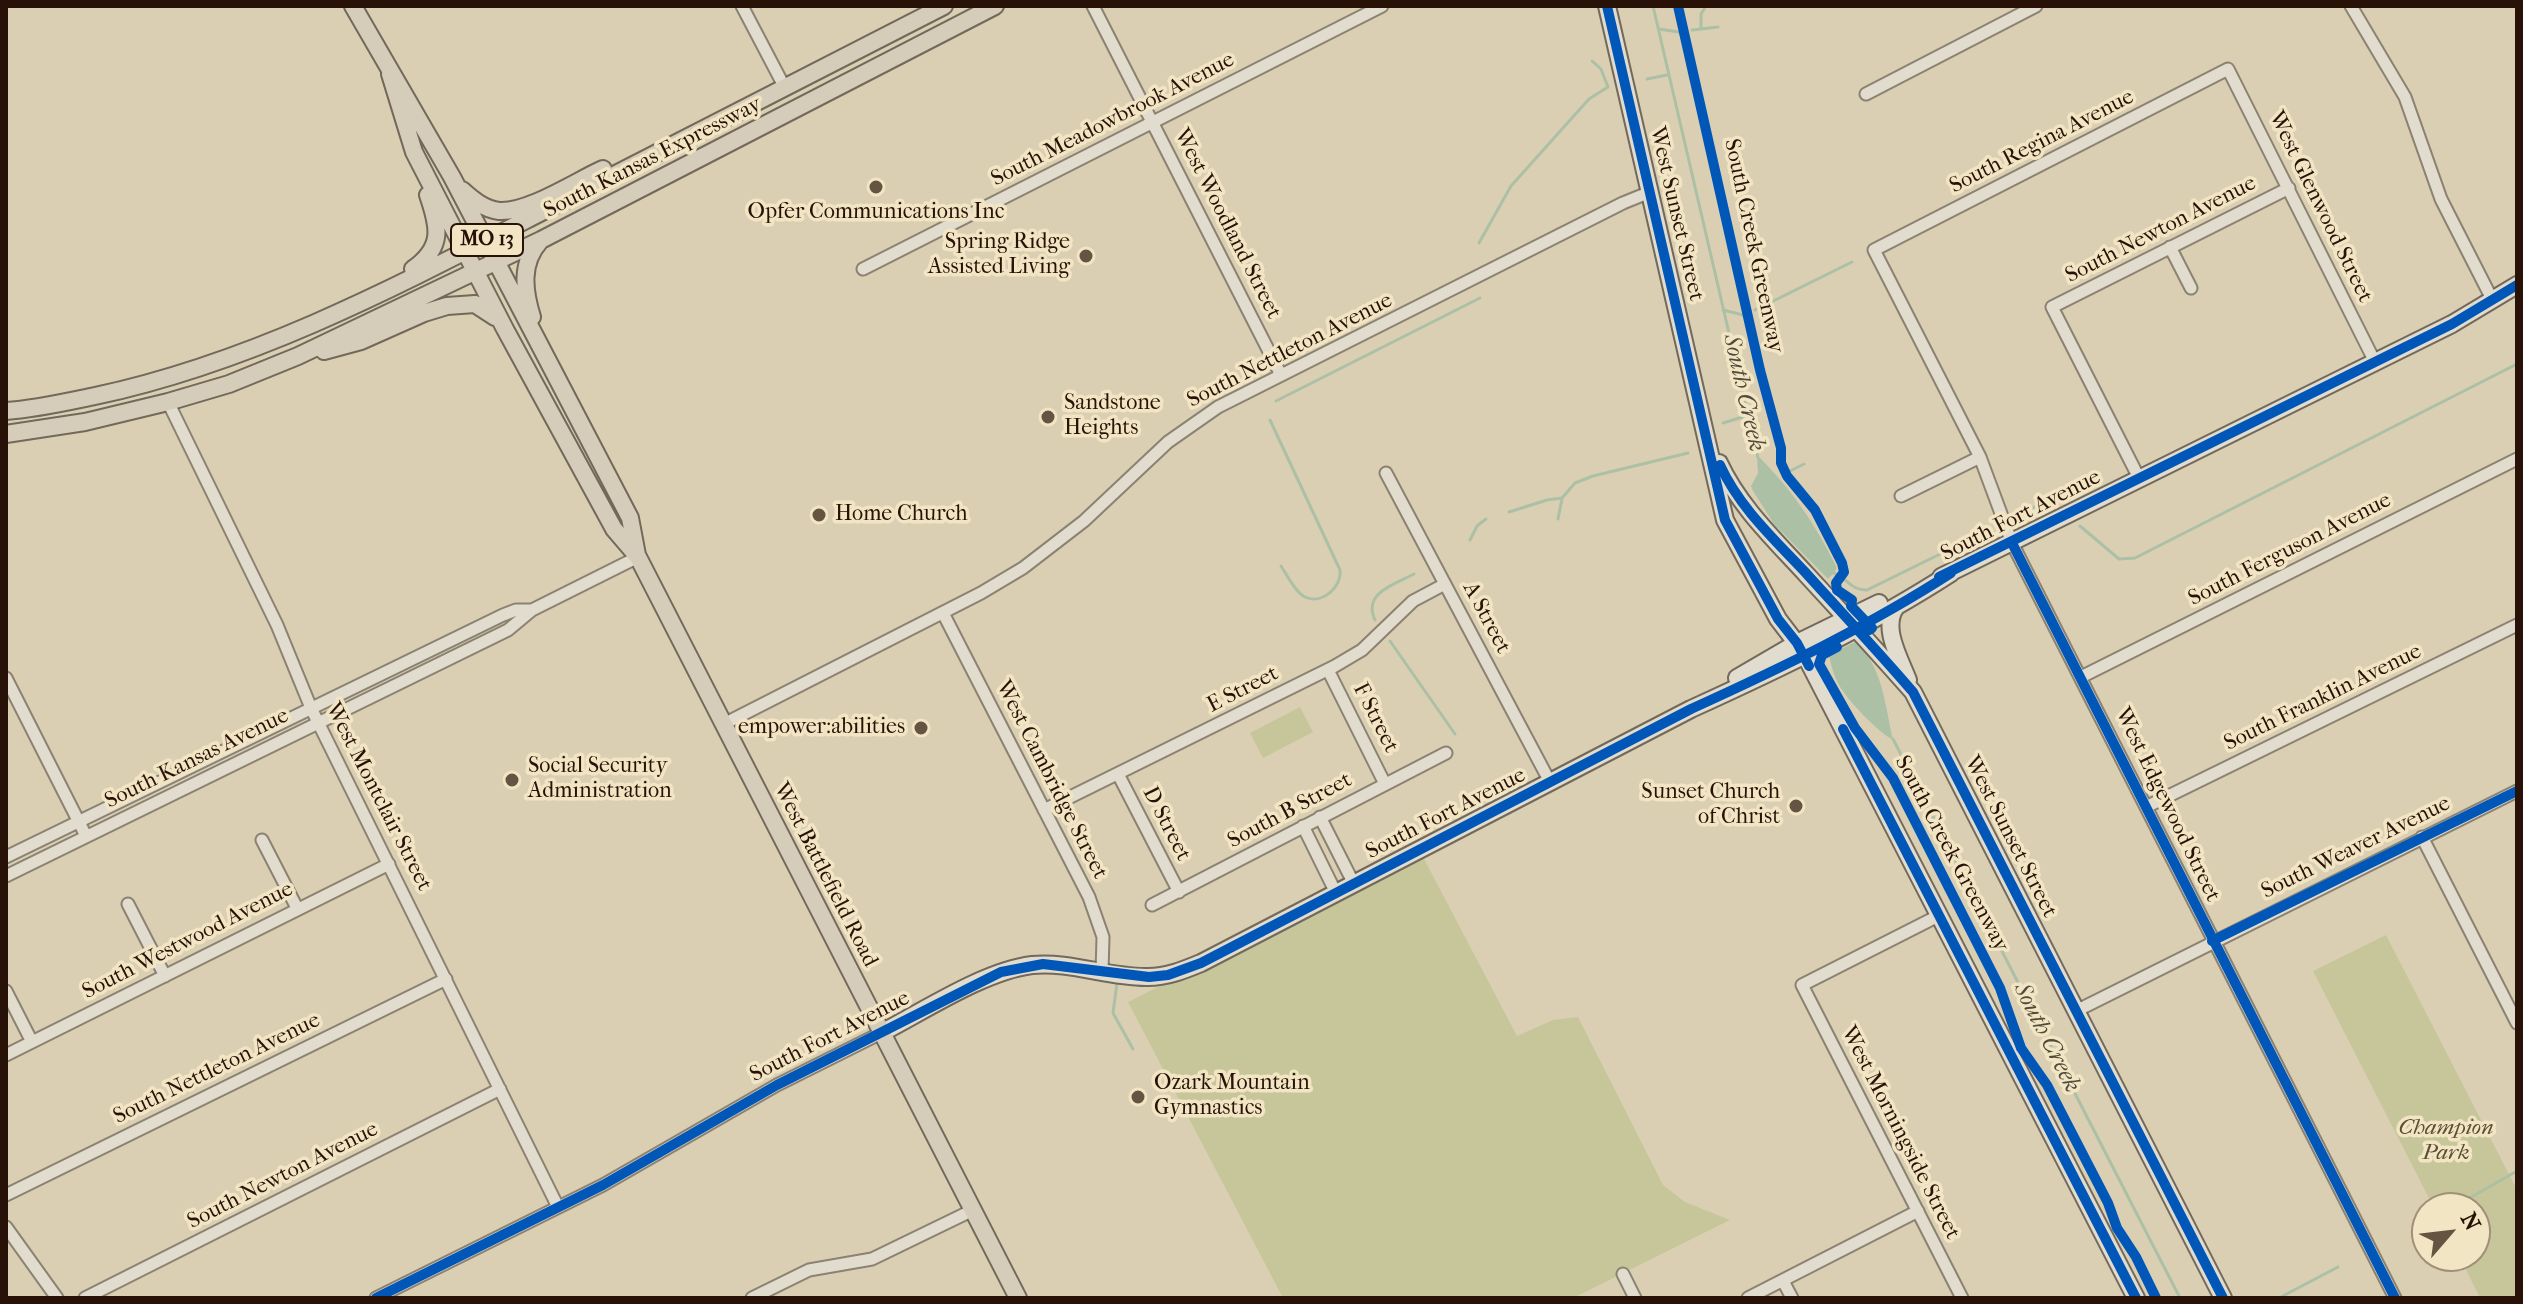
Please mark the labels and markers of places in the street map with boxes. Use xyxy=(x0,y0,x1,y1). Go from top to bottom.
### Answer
marker: Opfer Communications Inc xyxy=(867,178,885,196)
place label: Opfer Communications Inc xyxy=(748,200,1004,226)
place label: Spring Ridge Assisted Living xyxy=(928,230,1070,282)
marker: Spring Ridge Assisted Living xyxy=(1077,247,1095,265)
place label: Sandstone Heights xyxy=(1064,391,1161,442)
marker: Sandstone Heights xyxy=(1039,408,1057,426)
place label: Home Church xyxy=(835,502,968,528)
marker: Home Church xyxy=(810,506,828,524)
place label: empower:abilities xyxy=(738,715,905,741)
marker: empower:abilities xyxy=(912,719,930,737)
place label: Social Security Administration xyxy=(528,754,672,806)
marker: Social Security Administration xyxy=(503,771,521,789)
place label: Sunset Church of Christ xyxy=(1641,780,1780,832)
marker: Sunset Church of Christ xyxy=(1787,797,1805,815)
place label: Ozark Mountain Gymnastics xyxy=(1154,1071,1310,1122)
marker: Ozark Mountain Gymnastics xyxy=(1129,1088,1147,1106)

